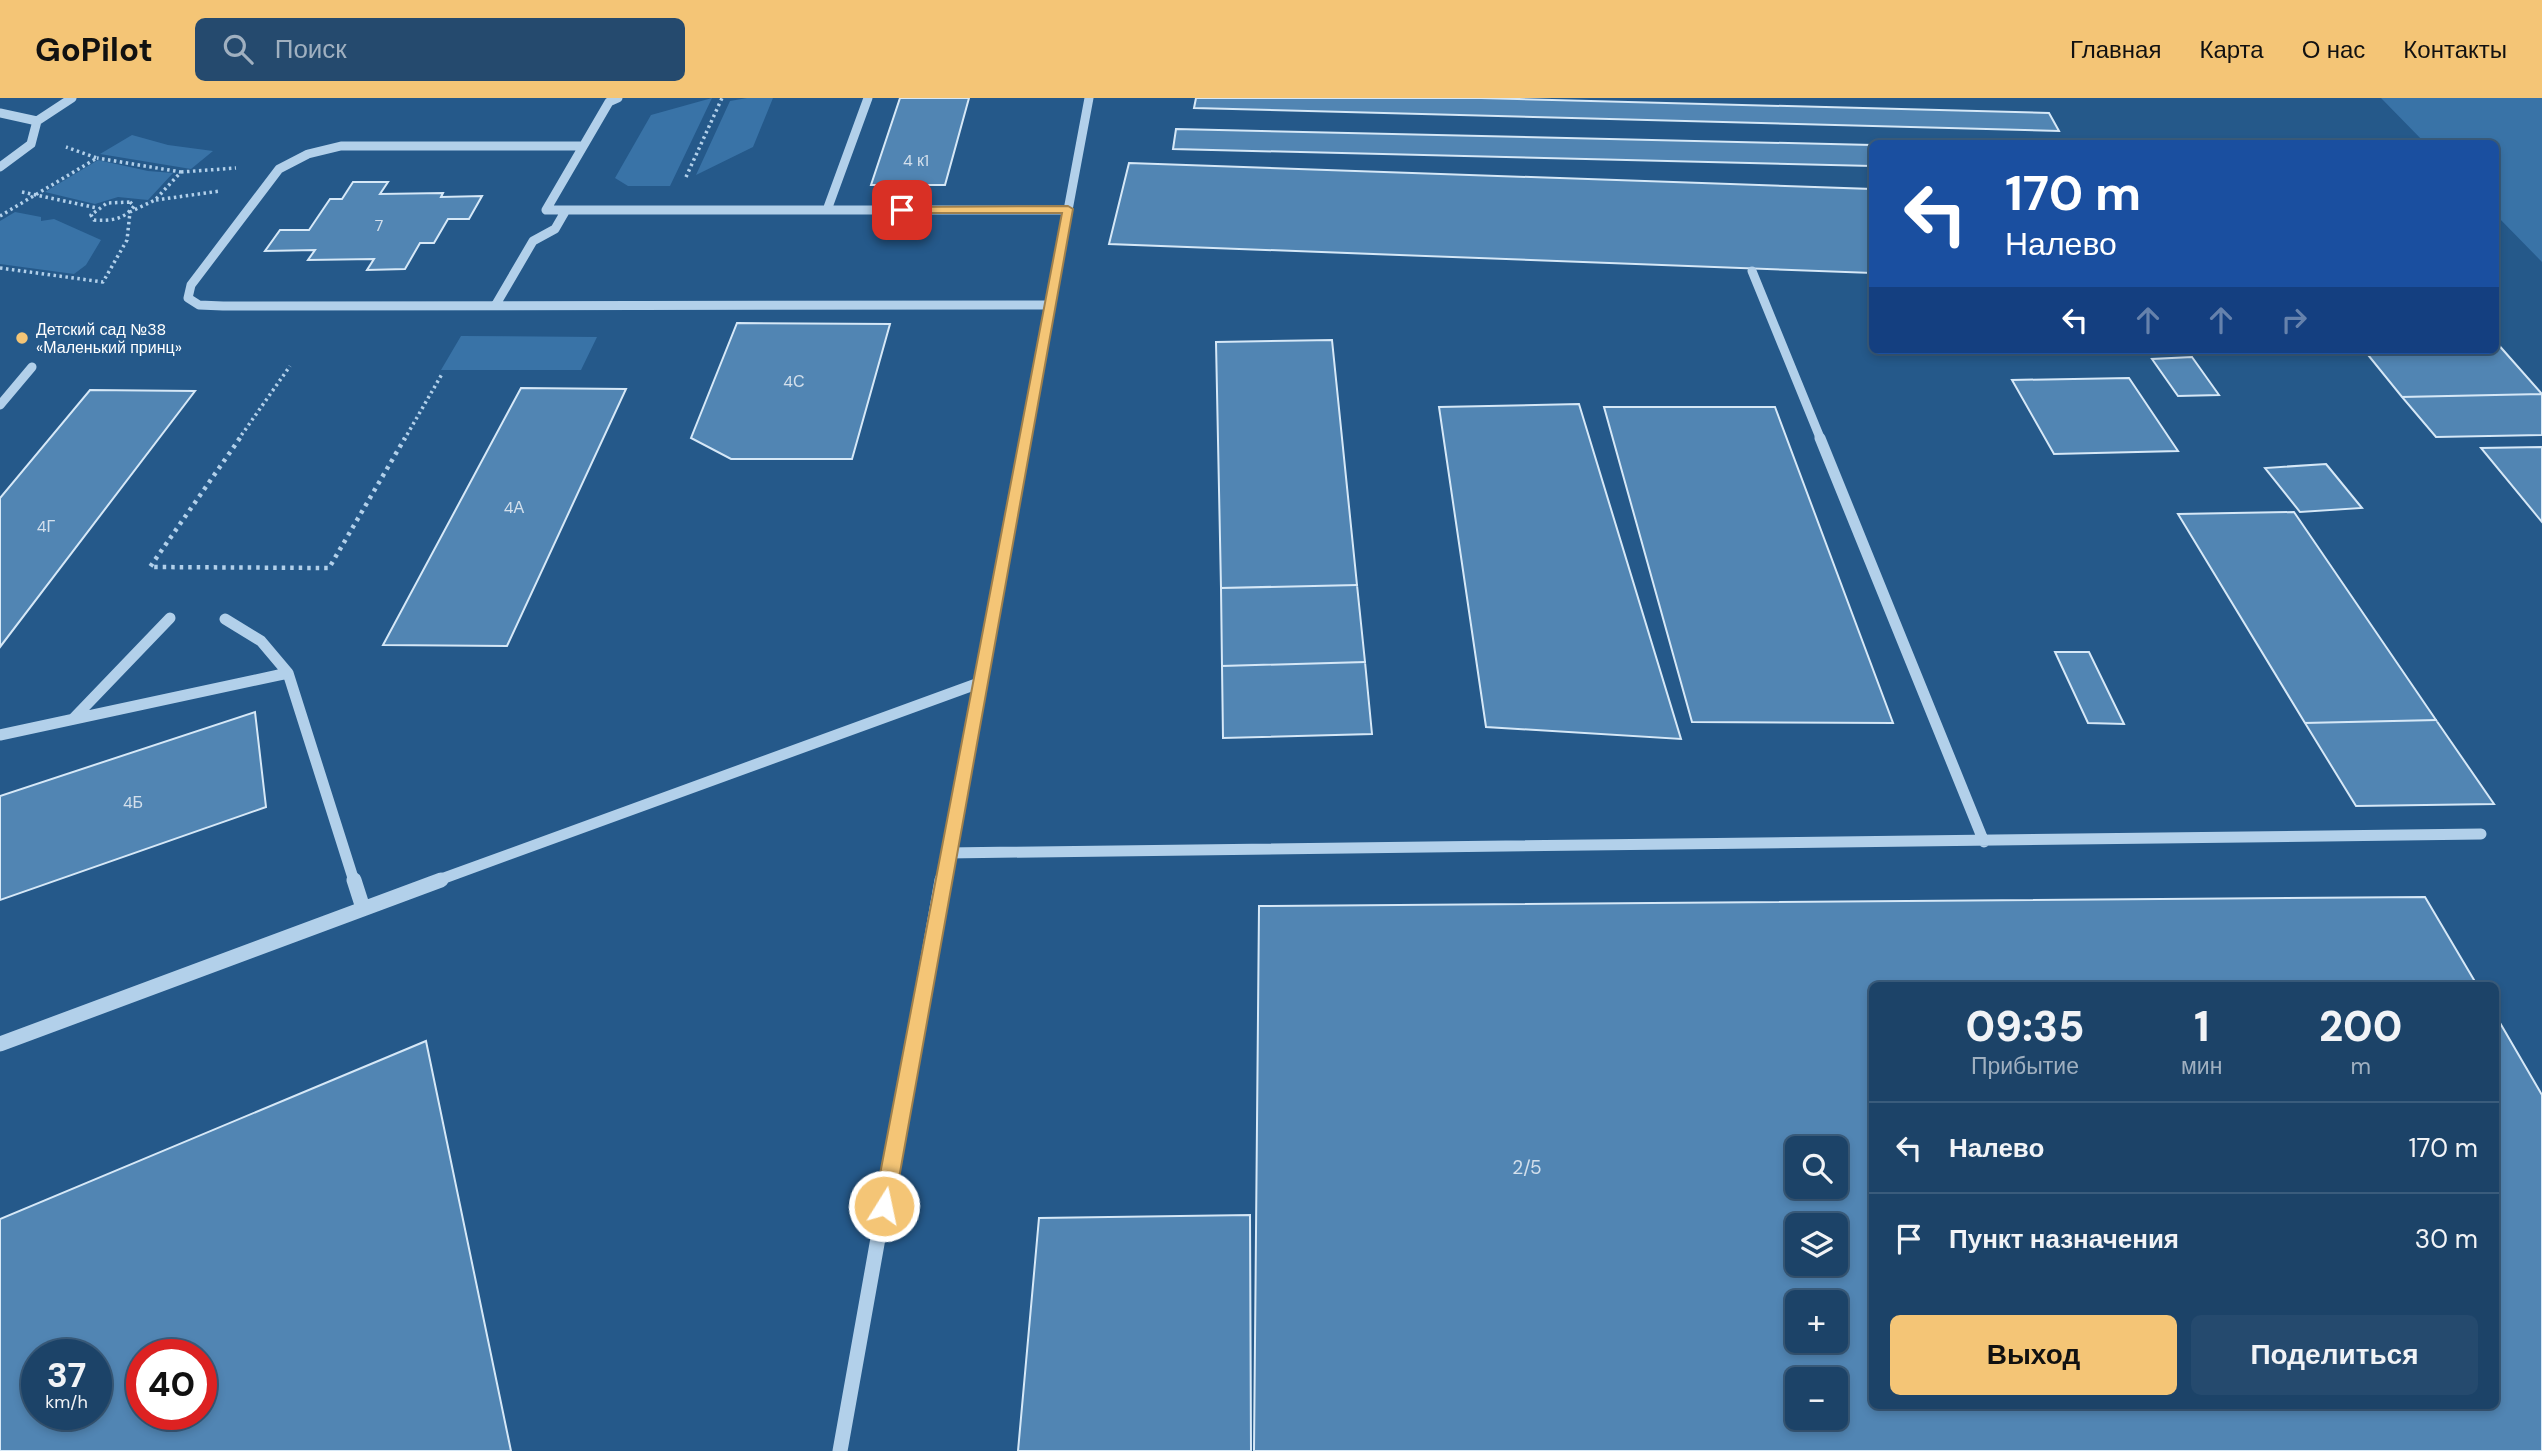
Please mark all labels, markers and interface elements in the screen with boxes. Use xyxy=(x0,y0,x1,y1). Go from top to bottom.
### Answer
search box xyxy=(195,18,685,81)
text: GoPilot xyxy=(35,28,153,71)
icon: search xyxy=(219,30,257,68)
text: Поиск xyxy=(275,32,347,66)
text: Главная xyxy=(2070,34,2161,65)
text: Карта xyxy=(2199,34,2264,65)
text: О нас xyxy=(2302,34,2365,65)
text: Контакты xyxy=(2403,34,2507,65)
house number: 4 к1 xyxy=(903,150,929,171)
text: 170 m xyxy=(2005,161,2141,225)
icon: left xyxy=(1890,168,1981,259)
pin xyxy=(872,180,932,240)
icon: arrive xyxy=(883,191,921,229)
house number: 7 xyxy=(375,215,383,236)
text: Налево xyxy=(2005,223,2117,265)
icon: left xyxy=(2056,301,2094,339)
icon: ahead xyxy=(2129,301,2167,339)
icon: ahead xyxy=(2202,301,2240,339)
icon: right xyxy=(2275,301,2313,339)
place label: Детский сад №38 «Маленький принц» xyxy=(36,319,182,358)
marker: Детский сад №38 «Маленький принц» xyxy=(14,330,30,346)
house number: 4С xyxy=(783,371,805,392)
house number: 4А xyxy=(504,497,525,518)
house number: 4Г xyxy=(37,516,56,537)
house number: 4Б xyxy=(123,792,143,813)
text: 09:35 xyxy=(1966,999,2084,1054)
text: 1 xyxy=(2194,999,2209,1054)
text: 200 xyxy=(2319,999,2402,1054)
text: Прибытие xyxy=(1971,1051,2079,1081)
text: мин xyxy=(2181,1051,2222,1081)
text: m xyxy=(2350,1051,2371,1081)
icon: left xyxy=(1890,1129,1928,1167)
text: Налево xyxy=(1949,1131,2044,1165)
text: 170 m xyxy=(2409,1131,2478,1165)
map controls xyxy=(1785,1136,1848,1430)
button: search xyxy=(1785,1136,1848,1199)
house number: 2/5 xyxy=(1512,1155,1542,1180)
position arrow xyxy=(847,1169,921,1243)
button: layers xyxy=(1785,1213,1848,1276)
icon: arrive xyxy=(1890,1220,1928,1258)
text: Пункт назначения xyxy=(1949,1222,2179,1256)
text: 30 m xyxy=(2415,1222,2478,1256)
button: + xyxy=(1785,1290,1848,1353)
button: Выход xyxy=(1890,1315,2177,1395)
button: Поделиться xyxy=(2191,1315,2478,1395)
speed limit sign: 40 xyxy=(126,1339,217,1430)
text: 37 xyxy=(47,1352,86,1398)
button: − xyxy=(1785,1367,1848,1430)
text: km/h xyxy=(45,1390,88,1414)

